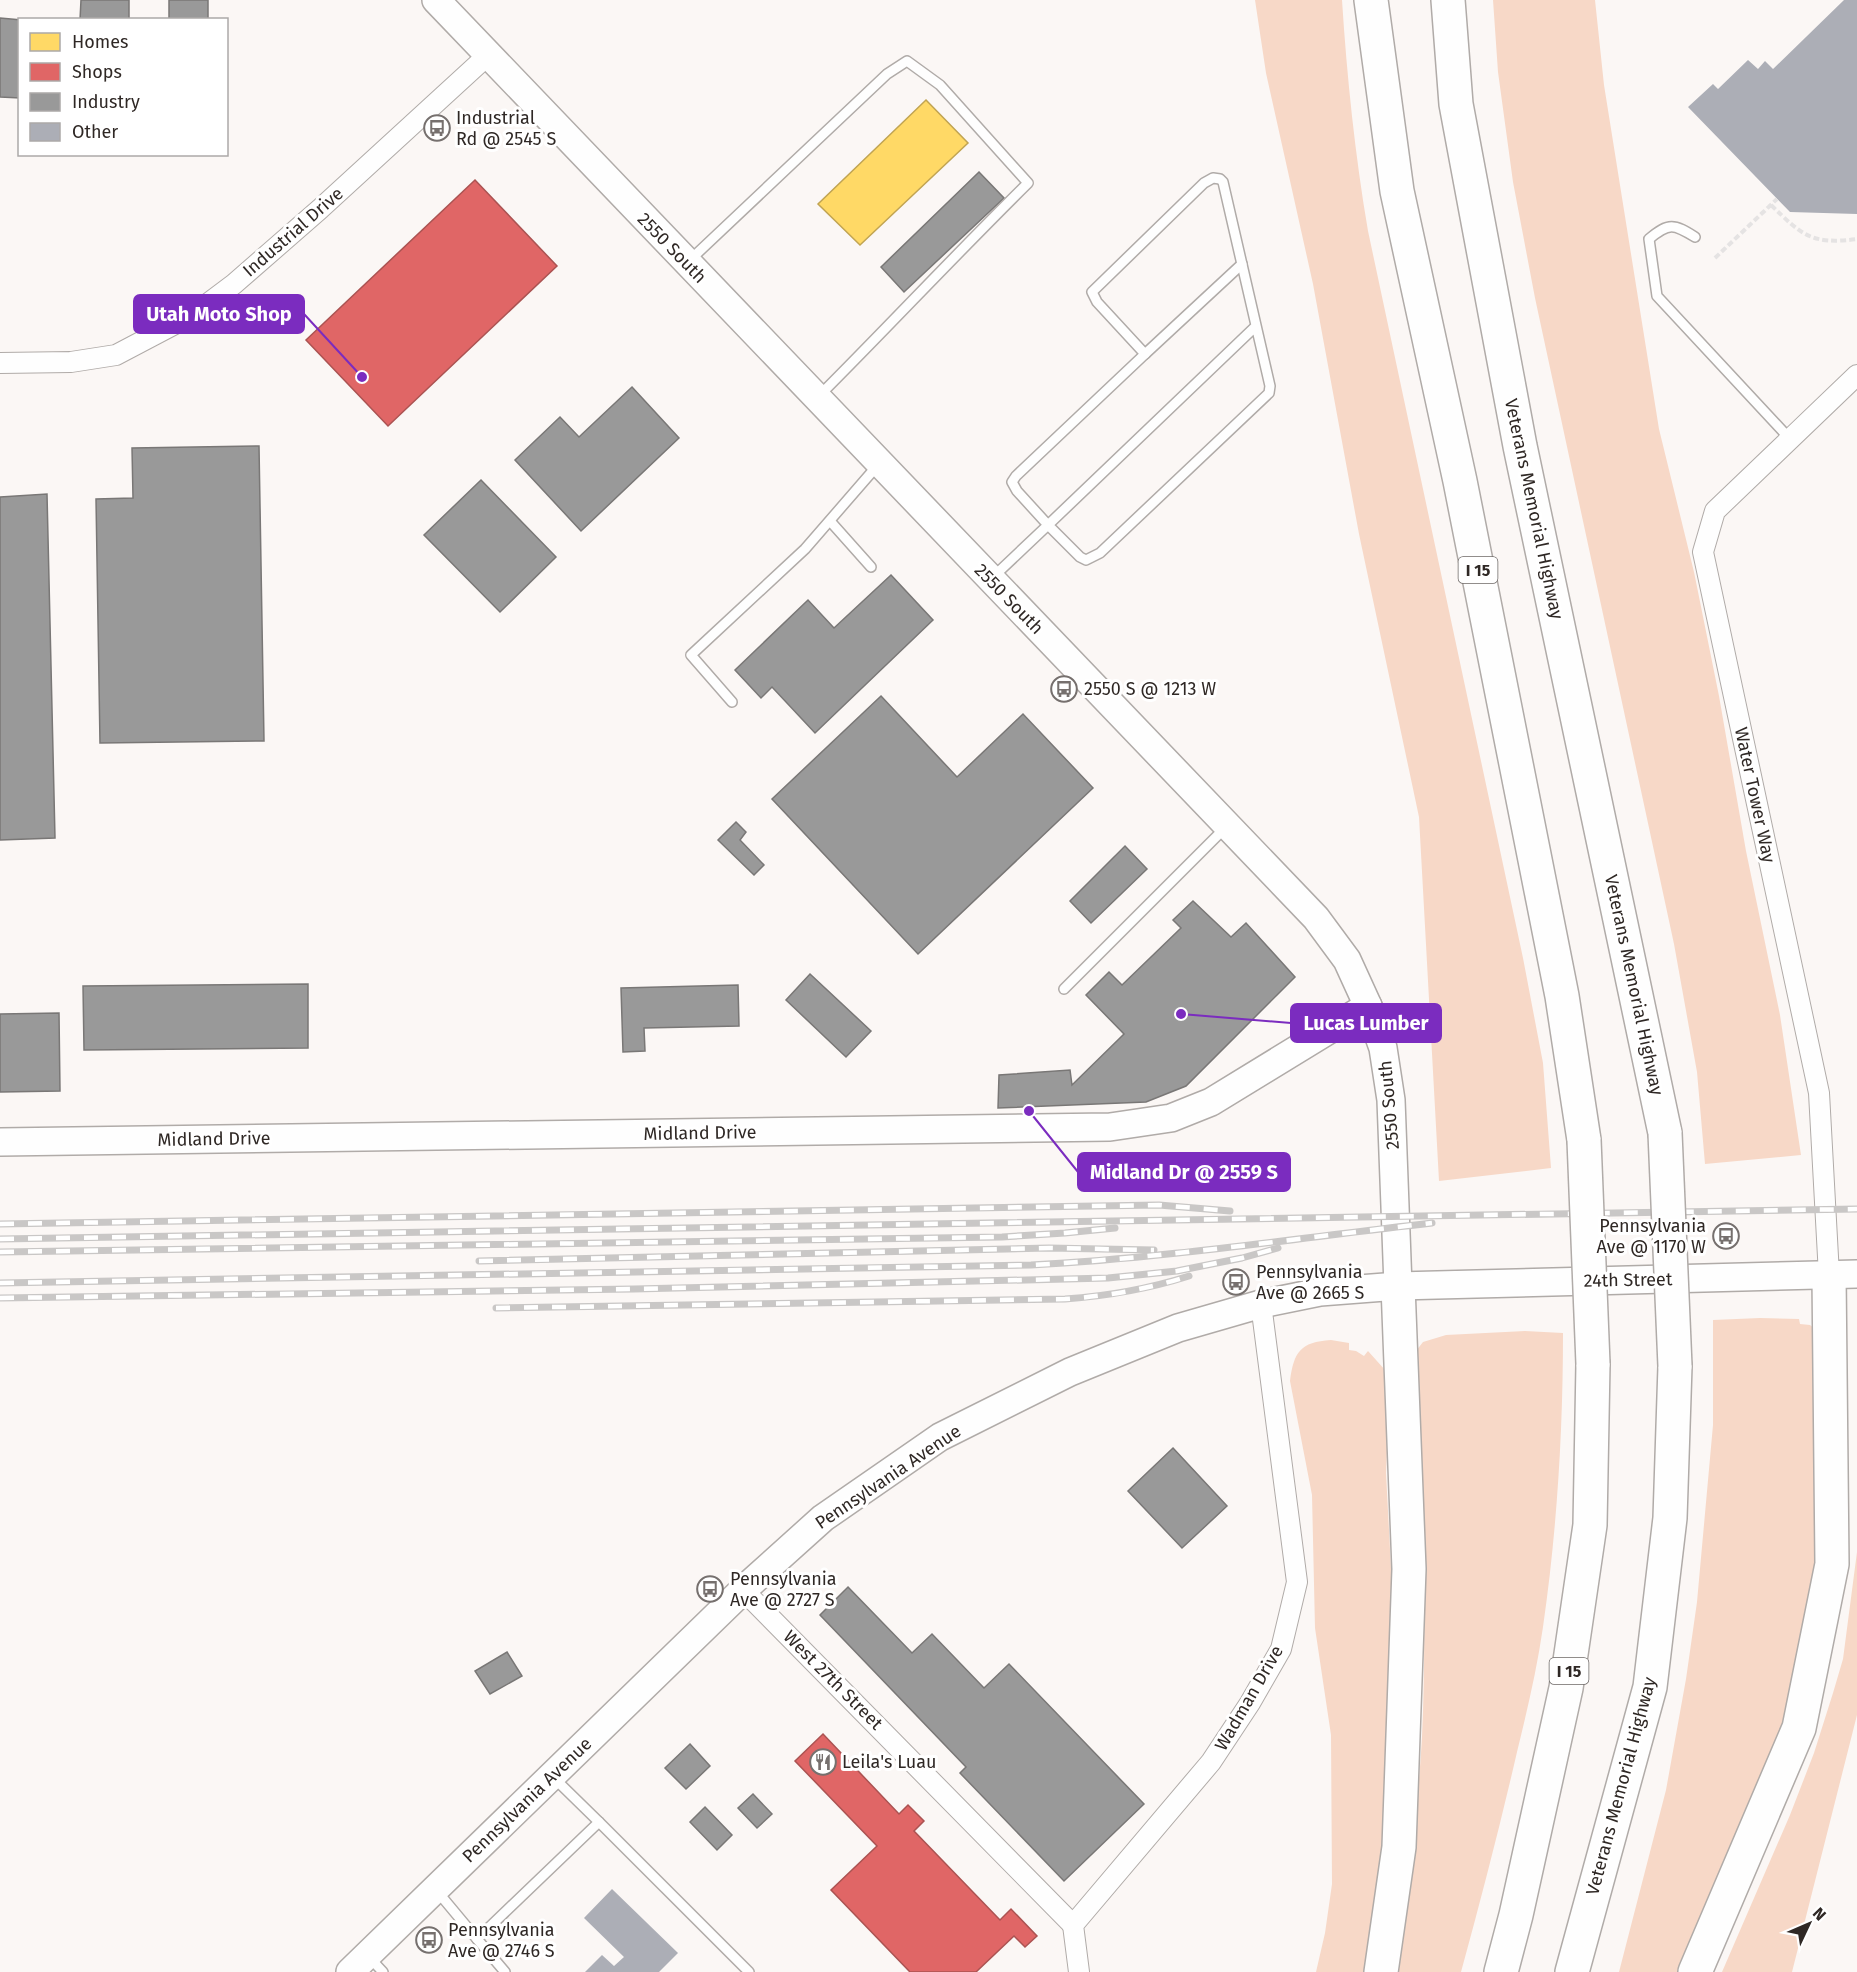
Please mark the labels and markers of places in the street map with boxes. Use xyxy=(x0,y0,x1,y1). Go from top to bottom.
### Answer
place label: Industrial Rd @ 2545 S xyxy=(456,107,556,150)
bus stop icon: Industrial Rd @ 2545 S xyxy=(422,113,452,143)
callout: Utah Moto Shop xyxy=(134,295,304,333)
bus stop icon: 2550 S @ 1213 W xyxy=(1049,674,1079,704)
place label: 2550 S @ 1213 W xyxy=(1084,678,1216,700)
callout: Lucas Lumber xyxy=(1291,1004,1441,1042)
callout: Midland Dr @ 2559 S xyxy=(1078,1153,1290,1191)
place label: Pennsylvania Ave @ 1170 W xyxy=(1596,1215,1706,1258)
bus stop icon: Pennsylvania Ave @ 1170 W xyxy=(1711,1221,1741,1251)
place label: Pennsylvania Ave @ 2665 S xyxy=(1256,1261,1365,1304)
bus stop icon: Pennsylvania Ave @ 2665 S xyxy=(1221,1267,1251,1297)
place label: Pennsylvania Ave @ 2727 S xyxy=(730,1568,837,1611)
bus stop icon: Pennsylvania Ave @ 2727 S xyxy=(695,1574,725,1604)
restaurant icon: Leila's Luau xyxy=(808,1747,838,1777)
place label: Leila's Luau xyxy=(842,1751,937,1773)
place label: Pennsylvania Ave @ 2746 S xyxy=(448,1919,555,1962)
bus stop icon: Pennsylvania Ave @ 2746 S xyxy=(414,1925,444,1955)

